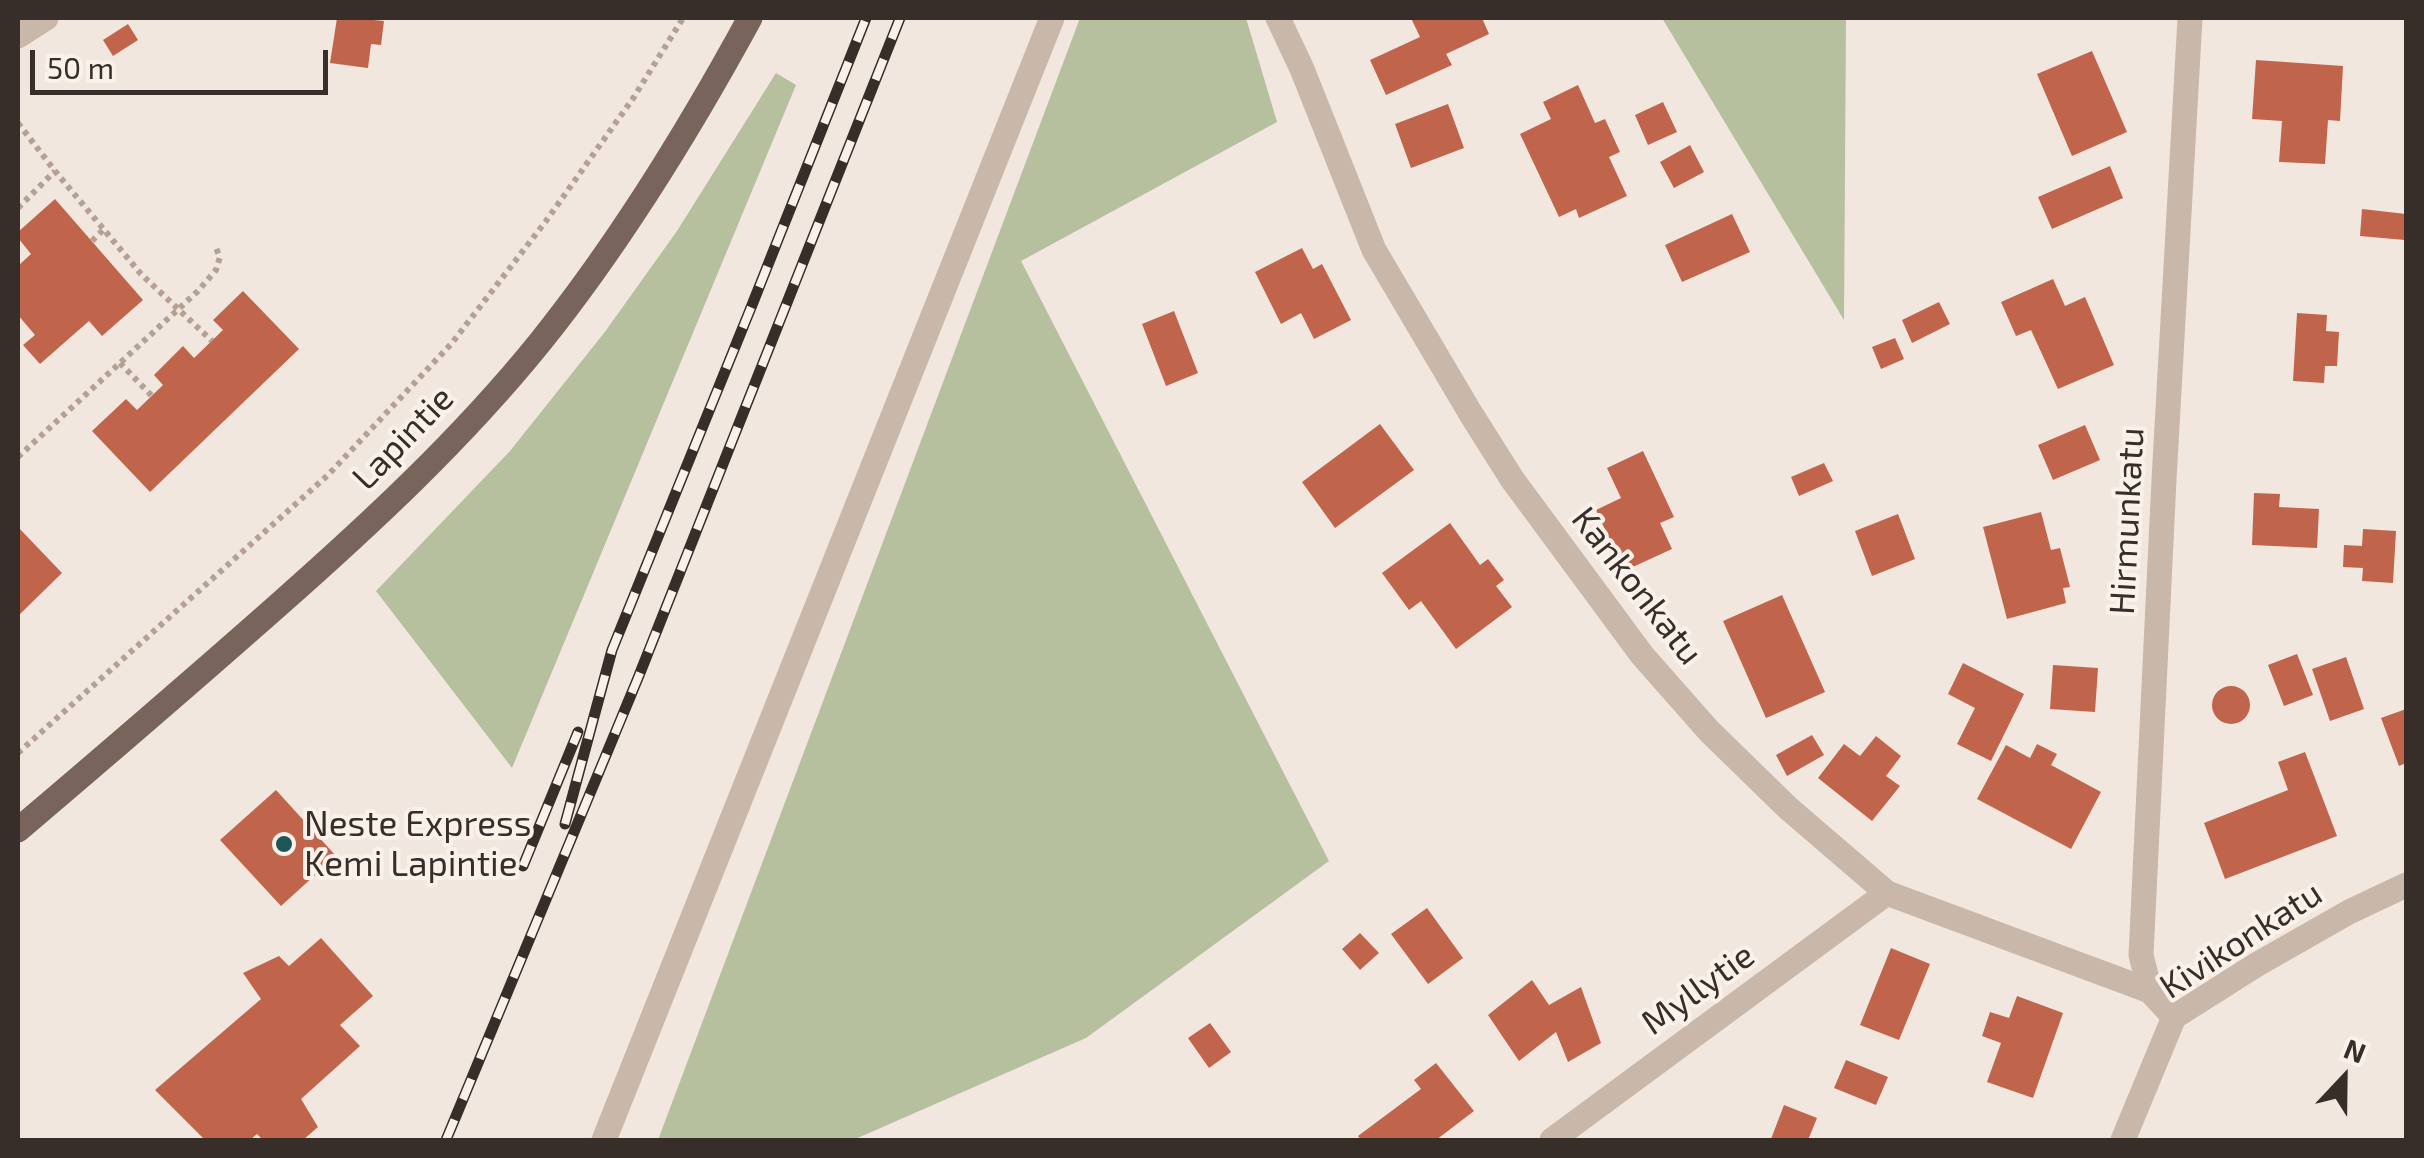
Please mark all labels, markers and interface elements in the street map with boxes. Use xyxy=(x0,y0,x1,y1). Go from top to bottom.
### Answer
scale bar xyxy=(35,30,332,92)
text: 50 m xyxy=(47,49,114,85)
street label: Lapintie xyxy=(344,378,462,498)
street label: Hirmunkatu xyxy=(2101,426,2153,616)
street label: Kankonkatu xyxy=(1563,499,1711,673)
place label: Neste Express Kemi Lapintie xyxy=(304,803,531,885)
marker: Neste Express Kemi Lapintie xyxy=(273,833,295,855)
street label: Kivikonkatu xyxy=(2152,872,2330,1008)
street label: Myllytie xyxy=(1634,934,1762,1044)
north arrow xyxy=(2294,1028,2394,1128)
text: N xyxy=(2339,1031,2371,1070)

